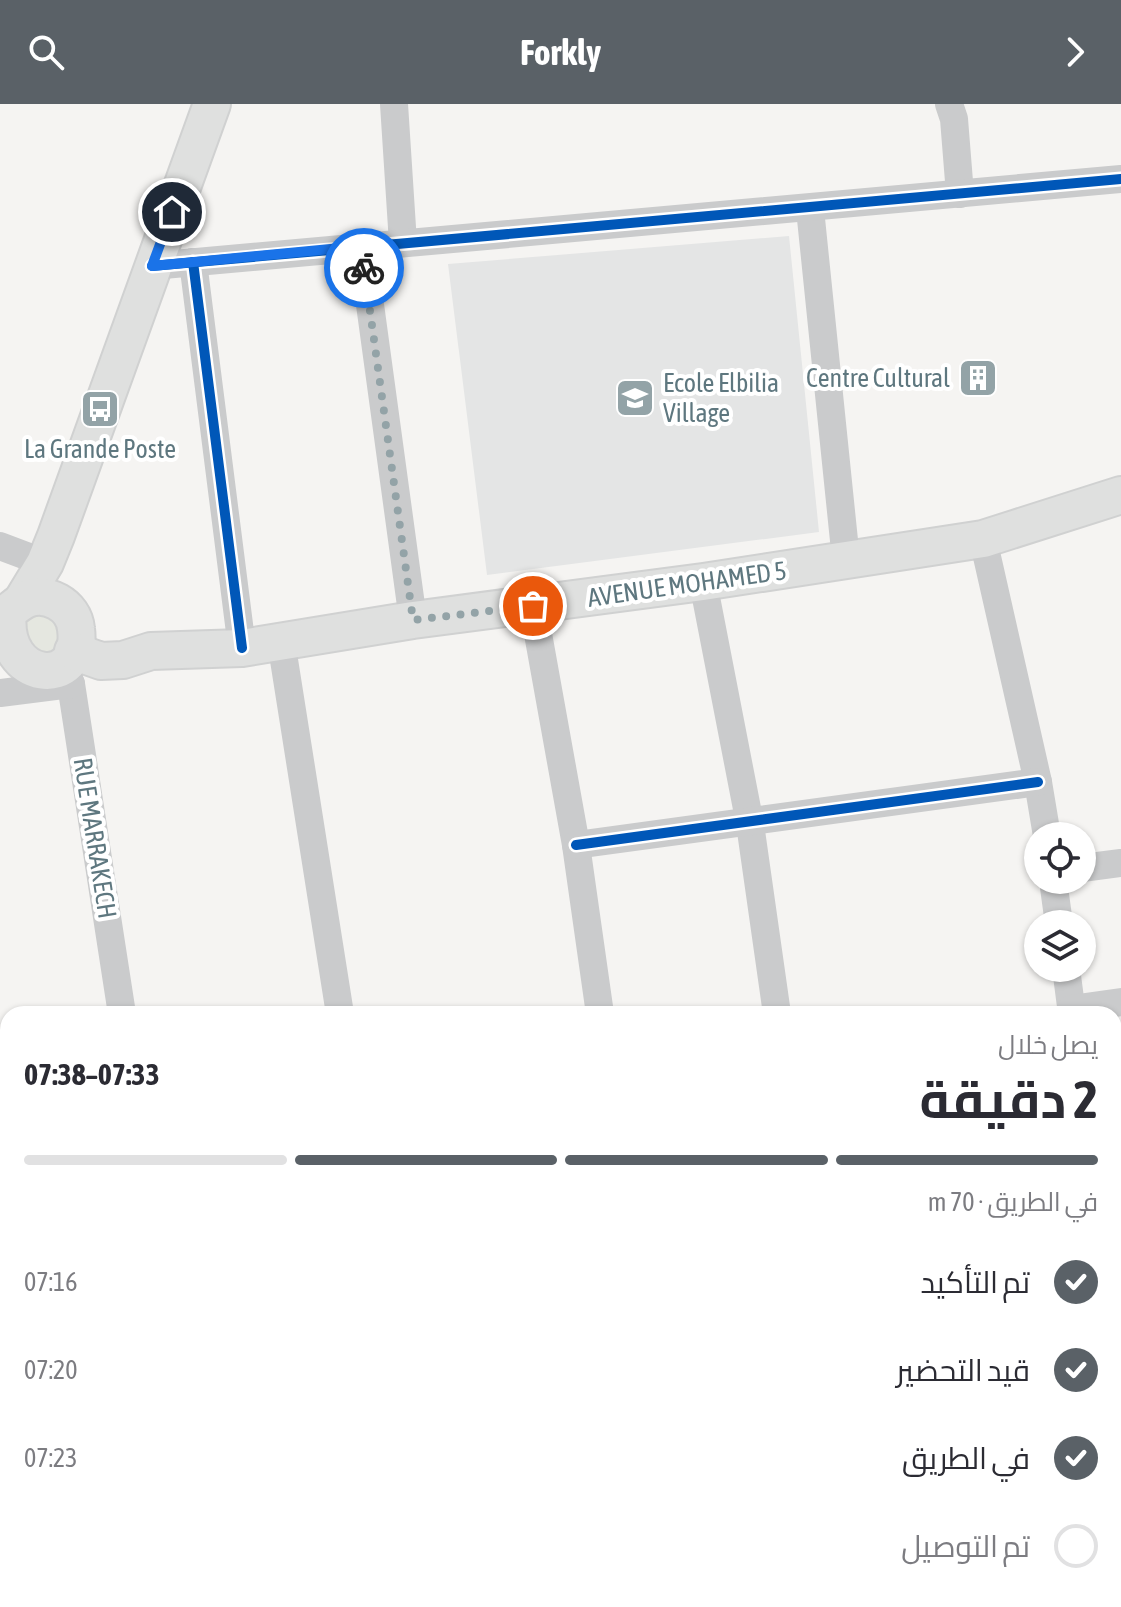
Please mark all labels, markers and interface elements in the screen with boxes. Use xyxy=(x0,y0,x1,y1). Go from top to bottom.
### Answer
icon: search xyxy=(24,30,68,74)
icon: forward xyxy=(1053,30,1097,74)
text: Forkly xyxy=(520,31,601,73)
pin xyxy=(138,178,206,246)
icon: home xyxy=(150,190,194,234)
courier xyxy=(324,228,404,308)
icon: bike xyxy=(342,246,386,290)
building icon: Centre Cultural xyxy=(957,357,999,399)
place label: Centre Cultural xyxy=(806,363,950,393)
place label: Ecole Elbilia Village xyxy=(663,368,779,428)
school or university icon: Ecole Elbilia Village xyxy=(614,377,656,419)
bus stop icon: La Grande Poste xyxy=(79,388,121,430)
place label: La Grande Poste xyxy=(24,434,176,464)
street label: AVENUE MOHAMED 5 xyxy=(586,555,788,613)
pin xyxy=(499,572,567,640)
icon: bag xyxy=(511,584,555,628)
street label: RUE MARRAKECH xyxy=(67,755,123,921)
map controls xyxy=(1024,822,1096,982)
button: locate xyxy=(1024,822,1096,894)
button: layers xyxy=(1024,910,1096,982)
text: يصل خلال xyxy=(998,1030,1098,1060)
text: 07:33–07:38 xyxy=(24,1057,160,1091)
text: 2 دقيقة xyxy=(919,1069,1098,1129)
text: في الطريق · 70 m xyxy=(928,1187,1098,1217)
icon: check xyxy=(1054,1260,1098,1304)
text: تم التأكيد xyxy=(921,1265,1030,1299)
text: 07:16 xyxy=(24,1267,78,1297)
icon: check xyxy=(1054,1348,1098,1392)
text: قيد التحضير xyxy=(896,1353,1030,1387)
text: 07:20 xyxy=(24,1355,78,1385)
icon: check xyxy=(1054,1436,1098,1480)
text: في الطريق xyxy=(902,1441,1030,1475)
text: 07:23 xyxy=(24,1443,78,1473)
text: تم التوصيل xyxy=(901,1529,1030,1563)

